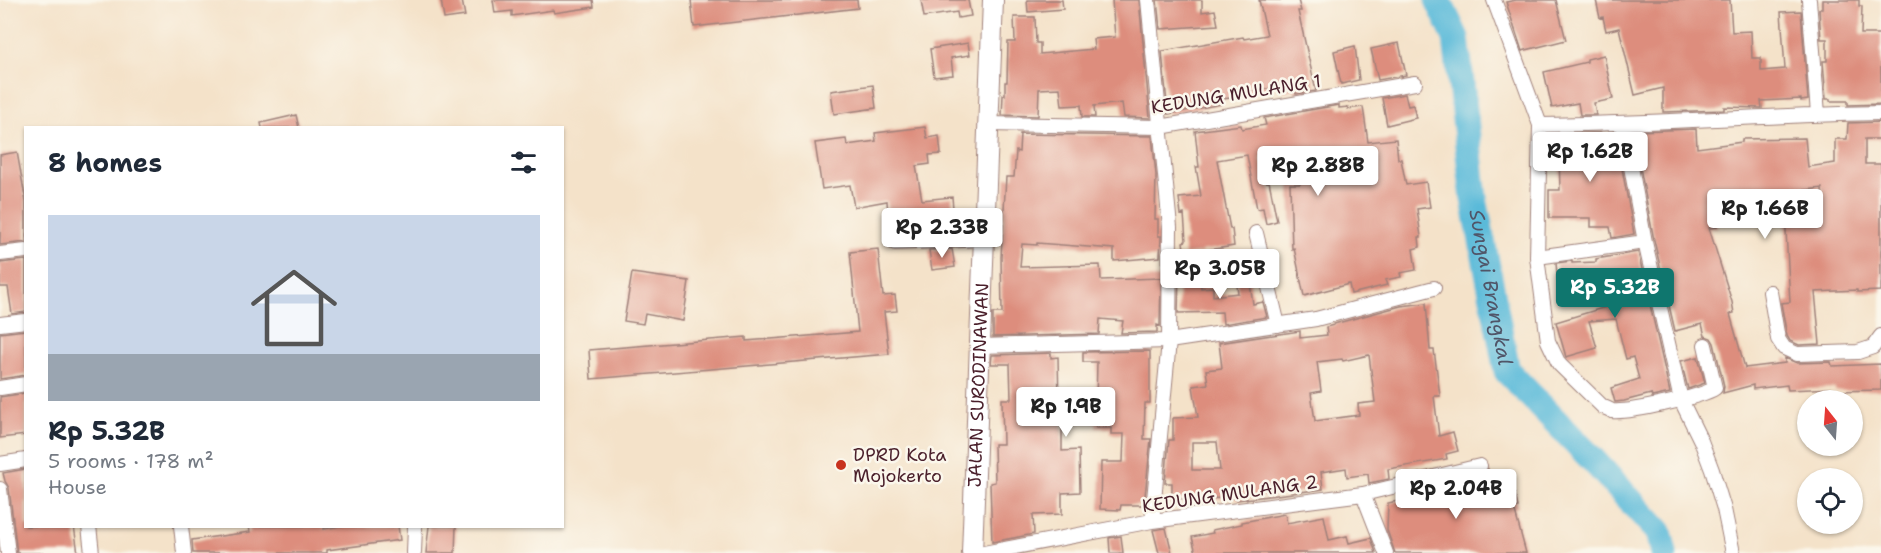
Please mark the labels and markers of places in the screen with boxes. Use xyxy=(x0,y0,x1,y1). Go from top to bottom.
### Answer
pin: Rp 1.62B xyxy=(1528,132,1652,183)
pin: Rp 2.88B xyxy=(1256,146,1380,197)
pin: Rp 1.66B xyxy=(1703,189,1827,240)
pin: Rp 2.33B xyxy=(880,208,1004,259)
pin: Rp 3.05B xyxy=(1158,249,1282,300)
pin: Rp 5.32B xyxy=(1553,268,1677,319)
pin: Rp 1.9B xyxy=(1011,387,1121,438)
place label: DPRD Kota Mojokerto xyxy=(853,443,947,488)
marker: DPRD Kota Mojokerto xyxy=(834,458,848,472)
pin: Rp 2.04B xyxy=(1394,469,1518,520)

